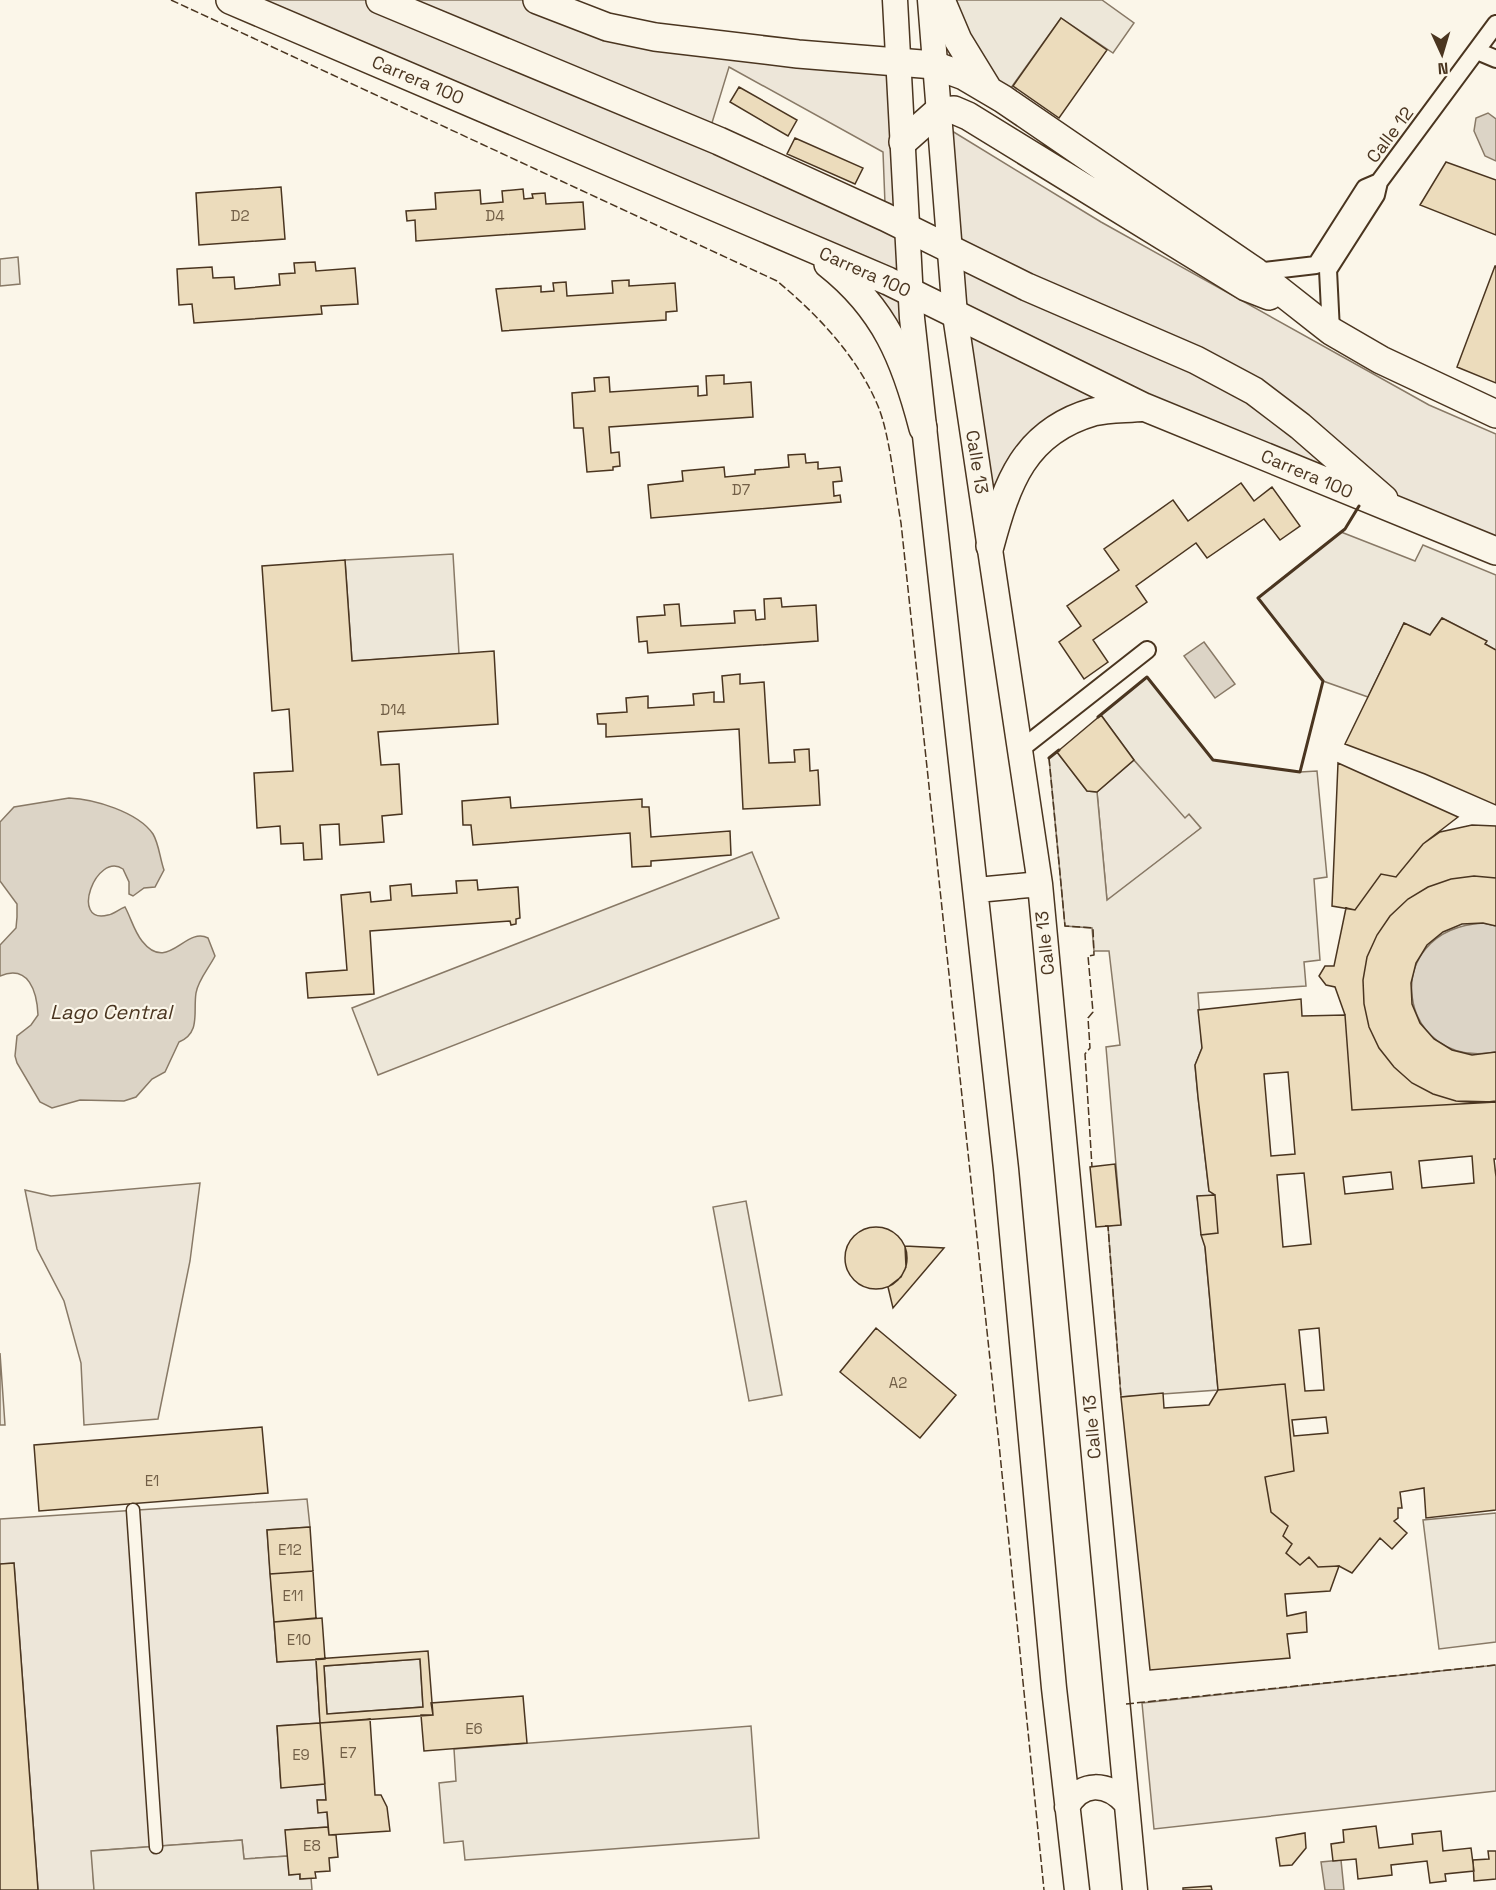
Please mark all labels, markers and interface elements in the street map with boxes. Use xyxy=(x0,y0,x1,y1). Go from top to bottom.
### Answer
north arrow xyxy=(1412,24,1472,84)
street label: Carrera 100 xyxy=(369,50,468,109)
text: N xyxy=(1437,58,1449,79)
street label: Calle 12 xyxy=(1361,102,1418,167)
house number: D2 xyxy=(231,206,250,225)
house number: D4 xyxy=(485,206,505,225)
street label: Carrera 100 xyxy=(816,241,915,302)
street label: Calle 13 xyxy=(961,428,994,496)
street label: Carrera 100 xyxy=(1258,444,1357,503)
house number: D7 xyxy=(732,480,750,499)
house number: D14 xyxy=(380,700,406,719)
street label: Calle 13 xyxy=(1030,910,1059,976)
water label: Lago Central xyxy=(50,999,174,1025)
house number: A2 xyxy=(889,1373,907,1392)
street label: Calle 13 xyxy=(1077,1394,1106,1460)
house number: E1 xyxy=(145,1471,159,1490)
house number: E12 xyxy=(278,1540,302,1559)
house number: E11 xyxy=(283,1586,304,1605)
house number: E10 xyxy=(287,1630,311,1649)
house number: E6 xyxy=(465,1719,483,1738)
house number: E7 xyxy=(340,1743,356,1762)
house number: E9 xyxy=(292,1745,310,1764)
house number: E8 xyxy=(303,1836,321,1855)

